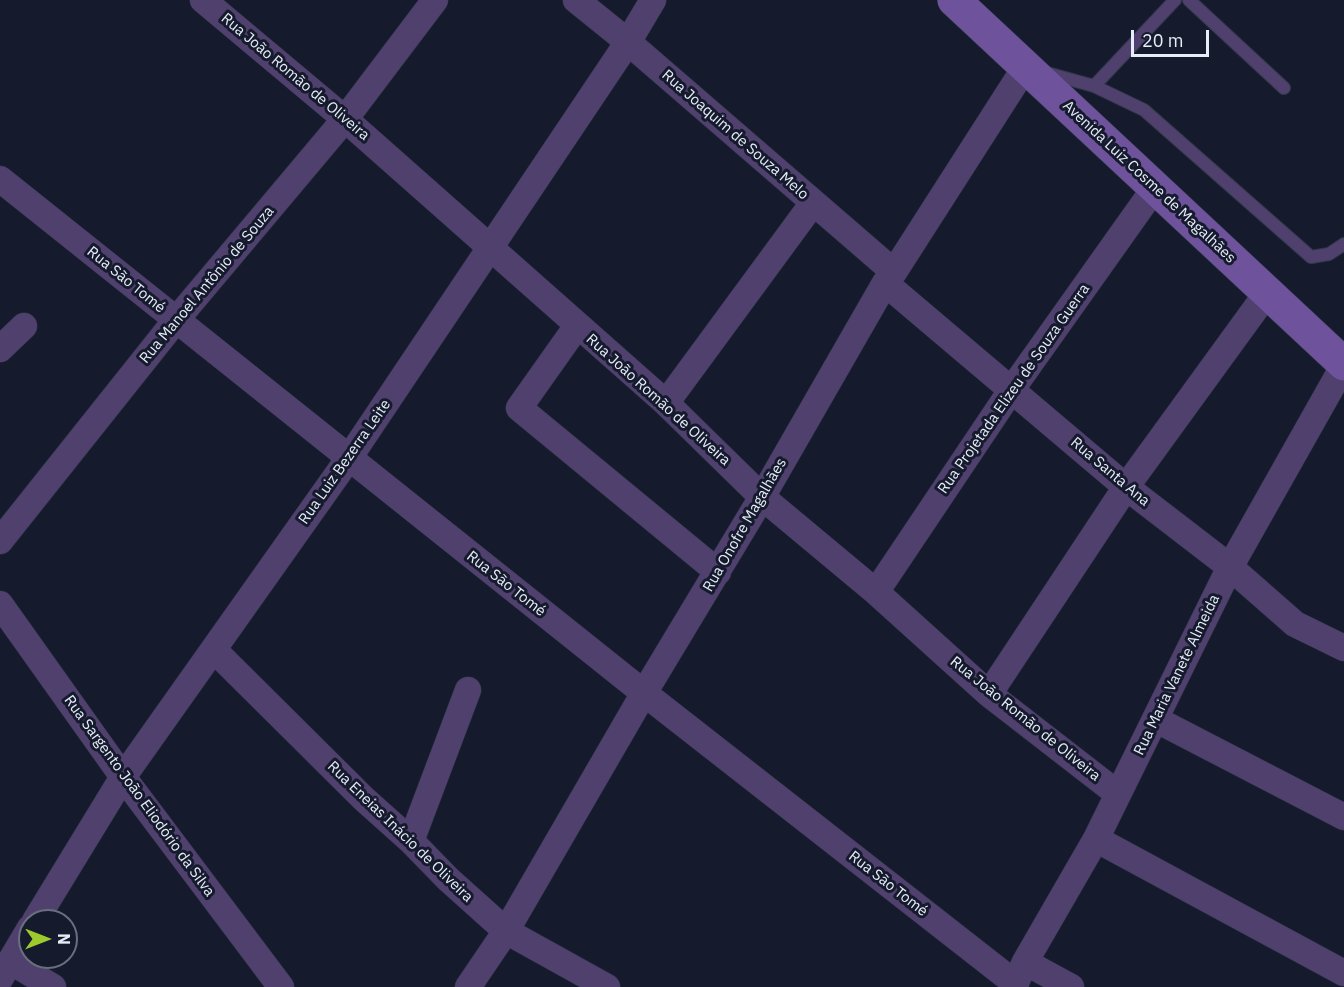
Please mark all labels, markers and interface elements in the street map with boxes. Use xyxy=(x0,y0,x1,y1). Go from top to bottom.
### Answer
street label: Rua João Romão de Oliveira xyxy=(217,10,373,144)
scale bar xyxy=(1134,18,1212,56)
text: 20 m xyxy=(1142,29,1184,52)
street label: Rua Joaquim de Souza Melo xyxy=(658,66,812,204)
street label: Avenida Luiz Cosme de Magalhães xyxy=(1059,97,1239,267)
street label: Rua Manoel Antônio de Souza xyxy=(136,203,278,367)
street label: Rua São Tomé xyxy=(83,243,169,317)
street label: Rua Projetada Elizeu de Souza Guerra xyxy=(934,280,1094,498)
street label: Rua João Romão de Oliveira xyxy=(582,330,734,470)
street label: Rua Luiz Bezerra Leite xyxy=(295,396,395,528)
street label: Rua Santa Ana xyxy=(1067,434,1153,510)
street label: Rua Onofre Magalhães xyxy=(699,455,791,595)
street label: Rua São Tomé xyxy=(463,547,549,621)
street label: Rua Maria Vanete Almeida xyxy=(1130,592,1224,758)
street label: Rua João Romão de Oliveira xyxy=(946,653,1104,785)
street label: Rua Sargento João Eliodório da Silva xyxy=(60,692,218,900)
street label: Rua Eneias Inácio de Oliveira xyxy=(324,758,476,906)
street label: Rua São Tomé xyxy=(845,847,931,921)
north arrow xyxy=(18,909,78,969)
text: N xyxy=(54,933,74,945)

